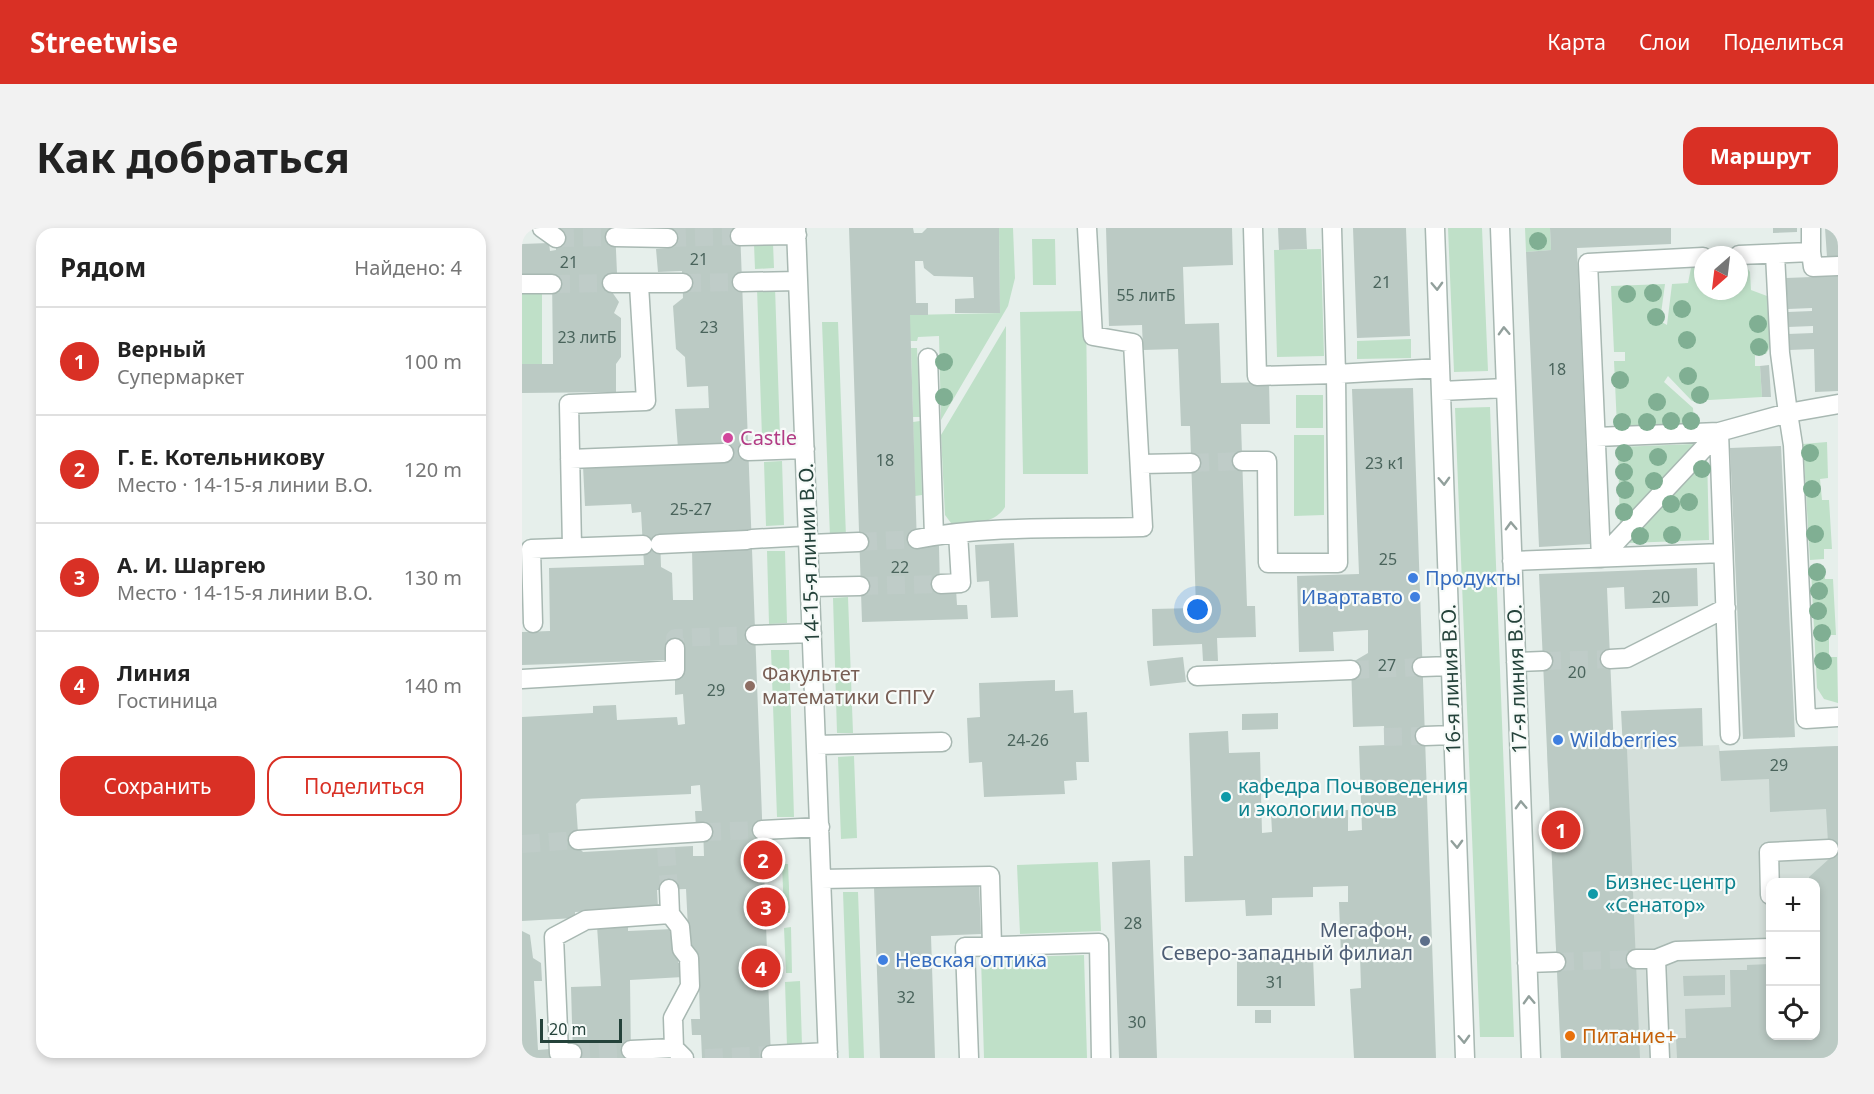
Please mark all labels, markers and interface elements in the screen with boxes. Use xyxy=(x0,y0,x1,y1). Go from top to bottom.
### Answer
text: Streetwise xyxy=(30,23,178,61)
text: Карта xyxy=(1547,28,1606,56)
text: Слои xyxy=(1639,28,1690,56)
text: Поделиться xyxy=(1723,28,1844,56)
button: Маршрут xyxy=(1683,127,1838,185)
text: Как добраться xyxy=(36,128,350,185)
north arrow xyxy=(1694,246,1748,300)
house number: 21 xyxy=(690,248,708,270)
text: Рядом xyxy=(60,249,146,285)
house number: 21 xyxy=(560,251,578,273)
text: Найдено: 4 xyxy=(354,254,462,281)
house number: 21 xyxy=(1373,271,1391,293)
one-way arrow xyxy=(1431,282,1443,291)
house number: 55 литБ xyxy=(1116,284,1176,306)
house number: 23 xyxy=(700,316,718,338)
house number: 23 литБ xyxy=(557,326,617,348)
one-way arrow xyxy=(1497,327,1510,336)
text: Верный xyxy=(117,333,206,363)
text: 1 xyxy=(74,348,85,375)
text: 100 m xyxy=(404,348,462,375)
house number: 18 xyxy=(1548,358,1566,380)
text: Супермаркет xyxy=(117,363,244,390)
place label: Castle xyxy=(740,424,797,451)
marker: Castle xyxy=(721,431,735,445)
text: Г. Е. Котельникову xyxy=(117,441,325,471)
house number: 18 xyxy=(876,449,894,471)
house number: 23 к1 xyxy=(1365,452,1405,474)
text: 2 xyxy=(74,456,85,483)
text: 120 m xyxy=(404,456,462,483)
street label: 14-15-я линии В.О. xyxy=(792,463,825,643)
text: Место · 14-15-я линии В.О. xyxy=(117,471,373,498)
one-way arrow xyxy=(1438,477,1451,486)
house number: 25-27 xyxy=(670,498,712,520)
one-way arrow xyxy=(1505,521,1517,530)
house number: 25 xyxy=(1379,548,1397,570)
text: А. И. Шаргею xyxy=(117,549,266,579)
house number: 22 xyxy=(891,556,909,578)
text: 3 xyxy=(74,564,85,591)
text: 130 m xyxy=(404,564,462,591)
place label: Продукты xyxy=(1425,564,1521,591)
marker: Продукты xyxy=(1406,571,1420,585)
text: Место · 14-15-я линии В.О. xyxy=(117,579,373,606)
place label: Ивартавто xyxy=(1301,583,1403,610)
house number: 20 xyxy=(1652,586,1670,608)
marker: Ивартавто xyxy=(1408,590,1422,604)
your location xyxy=(1183,595,1212,624)
street label: 16-я линия В.О. xyxy=(1434,604,1467,754)
street label: 17-я линия В.О. xyxy=(1500,604,1533,754)
house number: 27 xyxy=(1378,654,1396,676)
text: Линия xyxy=(117,657,191,687)
place label: Факультет математики СПГУ xyxy=(762,660,935,710)
house number: 20 xyxy=(1568,661,1586,683)
text: 4 xyxy=(74,672,85,699)
text: 140 m xyxy=(404,672,462,699)
house number: 29 xyxy=(707,679,725,701)
marker: Факультет математики СПГУ xyxy=(743,679,757,693)
text: Гостиница xyxy=(117,687,218,714)
place label: Wildberries xyxy=(1570,726,1677,753)
house number: 24-26 xyxy=(1007,729,1049,751)
marker: Wildberries xyxy=(1551,733,1565,747)
house number: 29 xyxy=(1770,754,1788,776)
button: Сохранить xyxy=(60,756,255,816)
button: Поделиться xyxy=(267,756,462,816)
place label: кафедра Почвоведения и экологии почв xyxy=(1238,772,1468,822)
marker: кафедра Почвоведения и экологии почв xyxy=(1219,790,1233,804)
one-way arrow xyxy=(1515,800,1528,809)
pin: 1 xyxy=(1542,808,1580,852)
pin: 2 xyxy=(744,838,782,882)
one-way arrow xyxy=(1451,840,1464,849)
place label: Бизнес-центр «Сенатор» xyxy=(1605,868,1736,918)
map controls xyxy=(1766,878,1820,1040)
button: + xyxy=(1766,878,1820,932)
pin: 3 xyxy=(746,884,786,930)
marker: Бизнес-центр «Сенатор» xyxy=(1586,887,1600,901)
house number: 28 xyxy=(1124,912,1142,934)
place label: Мегафон, Северо-западный филиал xyxy=(1161,916,1413,966)
button: − xyxy=(1766,932,1820,986)
marker: Мегафон, Северо-западный филиал xyxy=(1418,934,1432,948)
pin: 4 xyxy=(742,946,780,990)
place label: Невская оптика xyxy=(895,946,1047,973)
marker: Невская оптика xyxy=(876,953,890,967)
house number: 31 xyxy=(1266,971,1284,993)
house number: 32 xyxy=(897,986,915,1008)
button: locate xyxy=(1766,986,1820,1040)
one-way arrow xyxy=(1522,995,1535,1004)
house number: 30 xyxy=(1128,1011,1146,1033)
scale bar xyxy=(540,1016,622,1044)
text: 20 m xyxy=(549,1018,586,1040)
place label: Питание+ xyxy=(1582,1022,1677,1049)
marker: Питание+ xyxy=(1563,1029,1577,1043)
one-way arrow xyxy=(1458,1034,1471,1043)

